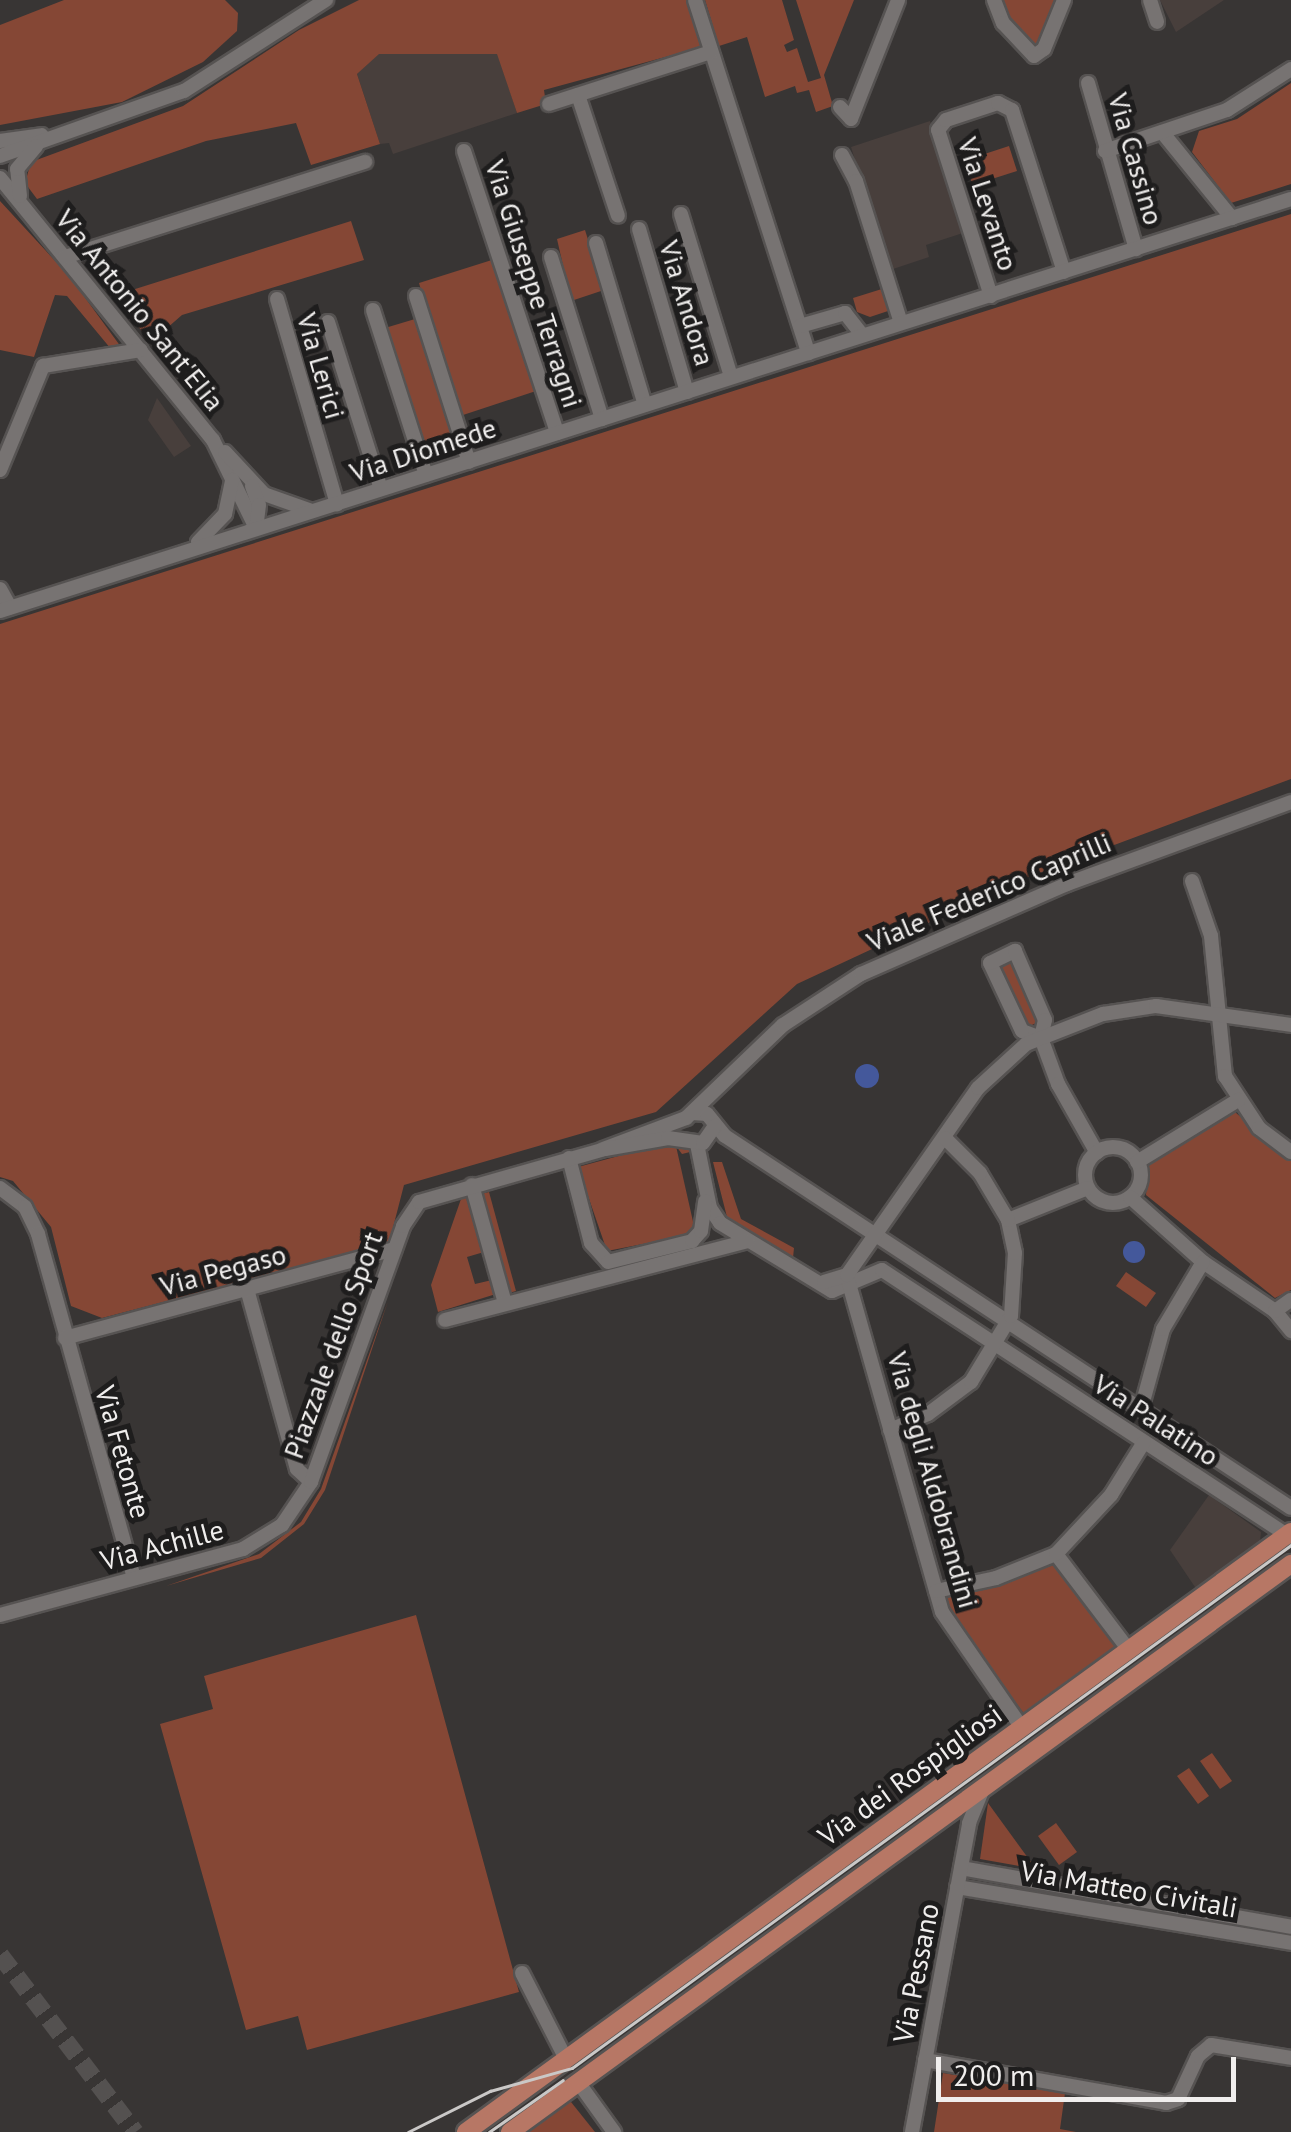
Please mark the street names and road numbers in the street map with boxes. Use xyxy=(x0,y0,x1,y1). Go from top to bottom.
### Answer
street label: Via Cassino xyxy=(1101,89,1171,229)
street label: Via Levanto xyxy=(951,133,1025,275)
street label: Via Giuseppe Terragni xyxy=(478,155,590,413)
street label: Via Antonio Sant'Elia xyxy=(48,202,232,418)
street label: Via Andora xyxy=(652,236,722,370)
street label: Via Lerici xyxy=(290,309,352,423)
street label: Via Diomede xyxy=(346,411,500,489)
street label: Viale Federico Caprilli xyxy=(862,825,1116,959)
street label: Piazzale dello Sport xyxy=(276,1227,390,1463)
street label: Via Pegaso xyxy=(156,1237,290,1303)
street label: Via degli Aldobrandini xyxy=(880,1348,986,1612)
street label: Via Palatino xyxy=(1087,1367,1225,1473)
street label: Via Fetonte xyxy=(88,1382,158,1522)
street label: Via Achille xyxy=(96,1512,228,1578)
street label: Via dei Rospigliosi xyxy=(812,1697,1008,1853)
street label: Via Matteo Civitali xyxy=(1018,1853,1240,1925)
street label: Via Pessano xyxy=(886,1900,946,2046)

